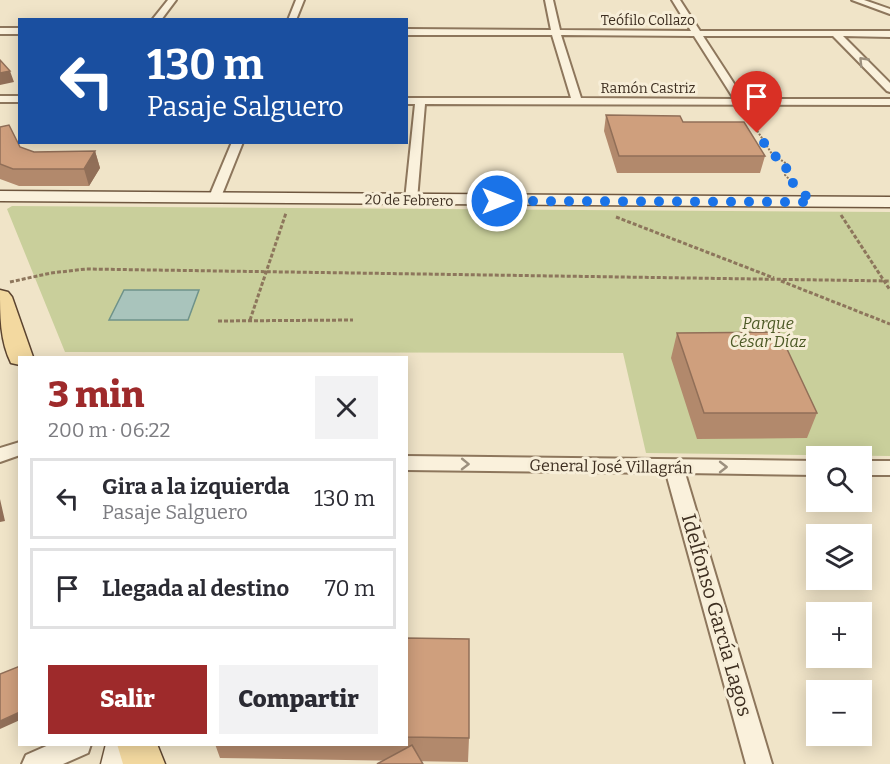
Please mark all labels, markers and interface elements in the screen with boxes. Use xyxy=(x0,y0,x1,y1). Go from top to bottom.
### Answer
street label: Teófilo Collazo xyxy=(601,12,695,29)
text: 130 m xyxy=(147,40,264,90)
icon: left xyxy=(48,42,126,120)
one-way arrow xyxy=(859,58,870,68)
pin xyxy=(731,71,782,133)
street label: Ramón Castriz xyxy=(601,80,696,97)
icon: arrive xyxy=(740,80,773,113)
text: Pasaje Salguero xyxy=(147,91,344,123)
position arrow xyxy=(465,169,529,233)
street label: 20 de Febrero xyxy=(365,191,453,210)
park label: Parque César Díaz xyxy=(730,314,807,351)
text: 3 min xyxy=(48,373,144,417)
button: close xyxy=(315,376,378,439)
text: 200 m · 06:22 xyxy=(48,418,170,442)
map controls xyxy=(806,446,872,746)
button: search xyxy=(806,446,872,512)
street label: General José Villagrán xyxy=(529,456,693,477)
one-way arrow xyxy=(460,458,469,470)
one-way arrow xyxy=(718,461,727,473)
text: Gira a la izquierda xyxy=(102,473,290,500)
icon: left xyxy=(51,482,84,515)
text: 130 m xyxy=(314,485,375,512)
text: Pasaje Salguero xyxy=(102,500,248,524)
street label: Idelfonso García Lagos xyxy=(677,511,757,719)
button: layers xyxy=(806,524,872,590)
icon: arrive xyxy=(51,572,84,605)
text: Llegada al destino xyxy=(102,575,289,602)
text: 70 m xyxy=(325,575,375,602)
button: + xyxy=(806,602,872,668)
button: Salir xyxy=(48,665,207,734)
button: Compartir xyxy=(219,665,378,734)
button: − xyxy=(806,680,872,746)

